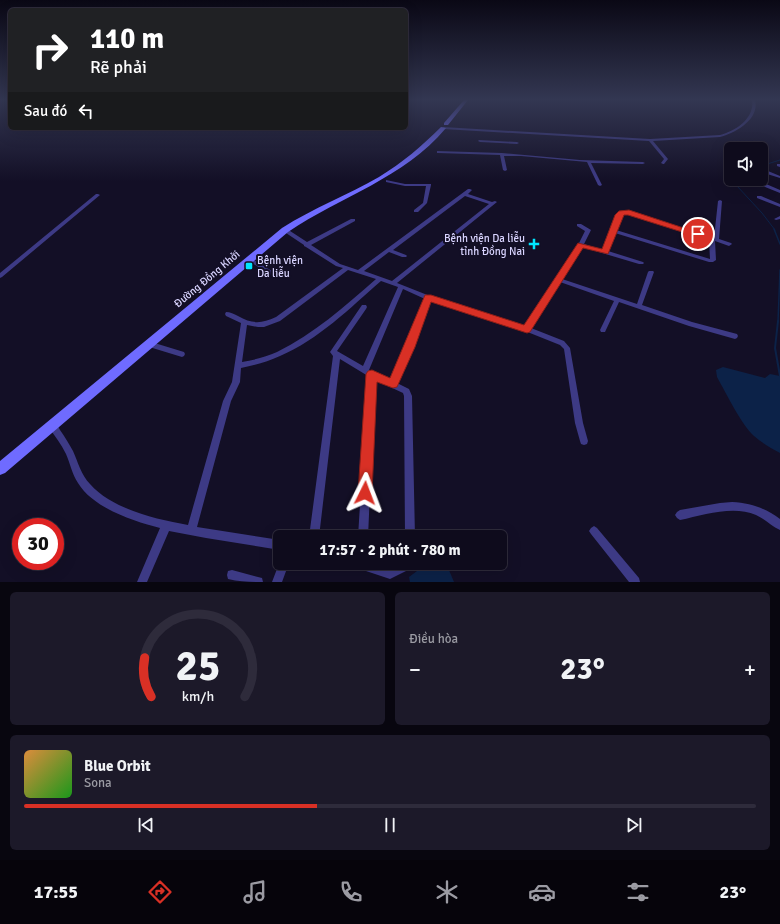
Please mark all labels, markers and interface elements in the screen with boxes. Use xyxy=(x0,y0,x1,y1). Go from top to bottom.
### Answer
text: 110 m xyxy=(90,22,164,56)
icon: right xyxy=(24,24,76,76)
text: Rẽ phải xyxy=(90,56,147,78)
icon: left xyxy=(75,100,97,122)
text: Sau đó xyxy=(24,102,67,120)
map controls xyxy=(724,142,768,186)
button: sound xyxy=(724,142,768,186)
pin xyxy=(681,217,715,251)
icon: arrive xyxy=(687,223,709,245)
place label: Bệnh viện Da liễu tỉnh Đồng Nai xyxy=(444,231,525,258)
marker: Bệnh viện Da liễu tỉnh Đồng Nai xyxy=(528,238,540,250)
street label: Đường Đồng Khởi xyxy=(171,247,243,310)
place label: Bệnh viện Da liễu xyxy=(257,254,303,280)
marker: Bệnh viện Da liễu xyxy=(244,261,254,271)
position arrow xyxy=(344,472,386,514)
speed limit sign: 30 xyxy=(12,518,64,570)
text: 17:57 · 2 phút · 780 m xyxy=(319,541,461,559)
text: Điều hòa xyxy=(409,631,458,647)
text: 25 xyxy=(175,640,220,691)
text: 23° xyxy=(560,651,605,688)
text: − xyxy=(409,656,421,683)
text: + xyxy=(744,656,756,683)
text: km/h xyxy=(181,687,214,704)
text: Blue Orbit xyxy=(84,757,151,775)
text: Sona xyxy=(84,775,112,791)
icon: previous xyxy=(135,814,157,836)
icon: pause xyxy=(379,814,401,836)
icon: next xyxy=(623,814,645,836)
icon: directions xyxy=(146,878,174,906)
icon: music xyxy=(241,878,269,906)
icon: phone xyxy=(337,878,365,906)
icon: climate xyxy=(433,878,461,906)
icon: car xyxy=(528,878,556,906)
icon: filters xyxy=(624,878,652,906)
text: 17:55 xyxy=(34,881,78,903)
text: 23° xyxy=(719,881,746,903)

